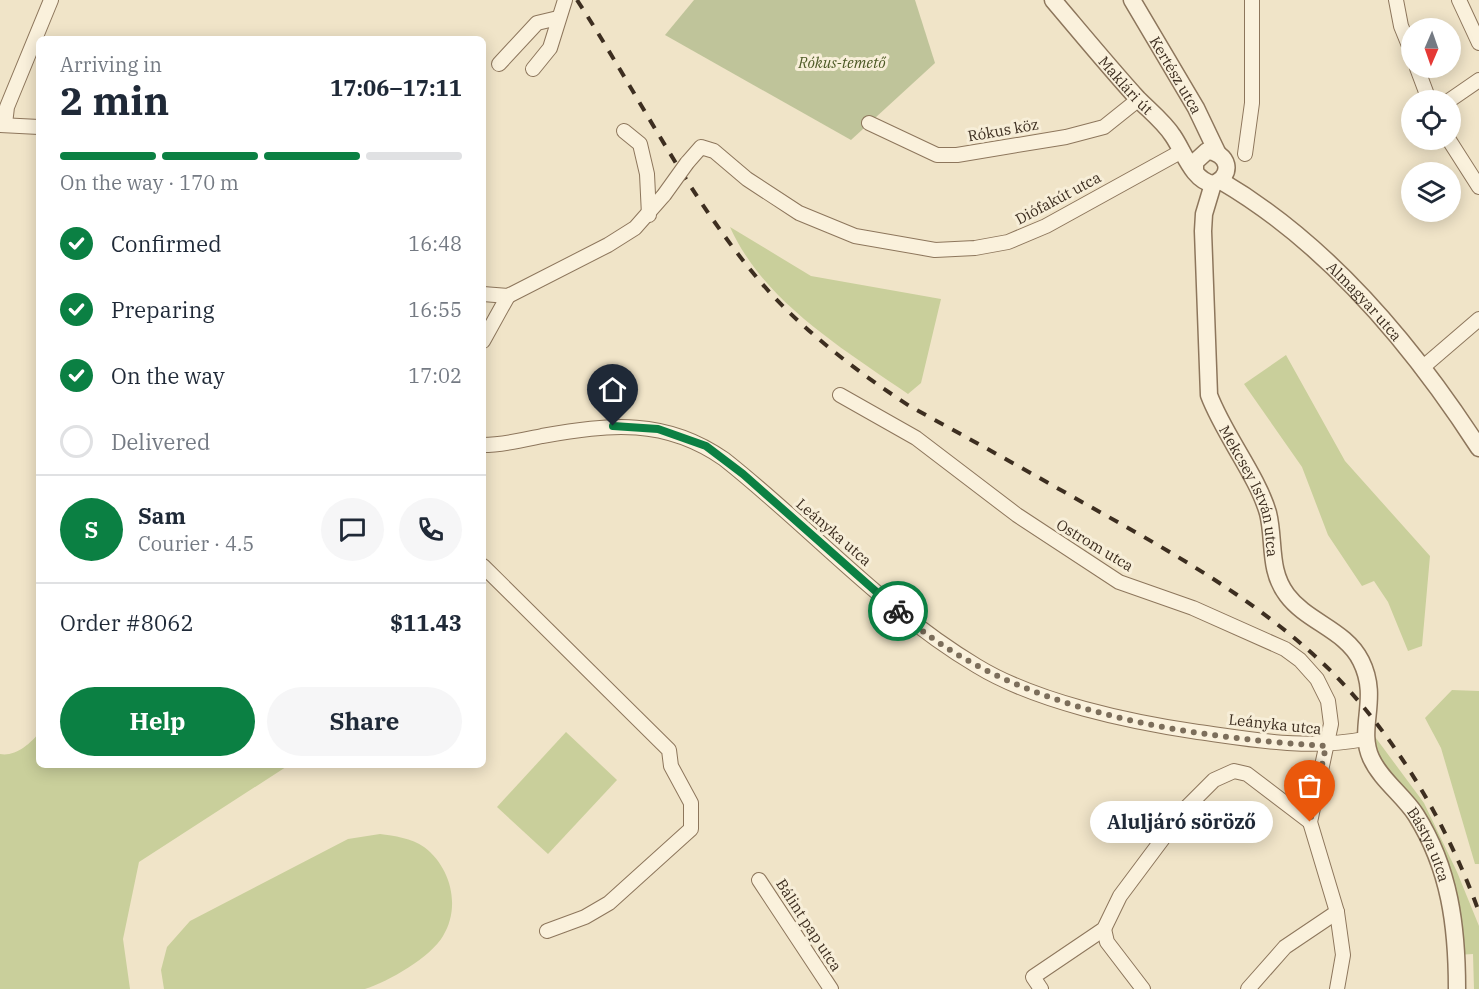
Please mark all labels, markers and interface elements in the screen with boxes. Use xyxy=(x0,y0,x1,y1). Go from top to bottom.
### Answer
north arrow xyxy=(1401,18,1461,78)
map controls xyxy=(1401,18,1461,222)
street label: Kertész utca xyxy=(1146,33,1207,117)
text: Arriving in xyxy=(60,51,162,78)
street label: Maklári út xyxy=(1095,52,1157,118)
park label: Rókus-temető xyxy=(797,53,887,72)
text: 17:06–17:11 xyxy=(330,73,462,102)
text: 2 min xyxy=(60,75,169,126)
button: locate xyxy=(1401,90,1461,150)
street label: Rókus köz xyxy=(966,114,1040,146)
button: layers xyxy=(1401,162,1461,222)
street label: Diófakút utca xyxy=(1012,168,1104,228)
text: On the way · 170 m xyxy=(60,169,239,196)
icon: check xyxy=(60,227,93,260)
text: Confirmed xyxy=(111,229,222,258)
text: 16:48 xyxy=(408,230,462,257)
street label: Almagyar utca xyxy=(1323,257,1407,345)
icon: check xyxy=(60,293,93,326)
text: Preparing xyxy=(111,295,215,324)
text: 16:55 xyxy=(408,296,462,323)
icon: check xyxy=(60,359,93,392)
text: On the way xyxy=(111,361,225,390)
text: 17:02 xyxy=(408,362,462,389)
pin xyxy=(587,364,638,426)
icon: home xyxy=(596,373,629,406)
street label: Mekcsey István utca xyxy=(1215,422,1283,558)
text: Delivered xyxy=(111,427,210,456)
street label: Leányka utca xyxy=(792,494,876,570)
button: chat xyxy=(321,498,384,561)
button: phone xyxy=(399,498,462,561)
text: Sam xyxy=(138,501,186,530)
text: S xyxy=(85,515,98,544)
street label: Ostrom utca xyxy=(1053,515,1137,575)
text: Courier · 4.5 xyxy=(138,530,254,557)
courier xyxy=(868,581,928,641)
icon: bike xyxy=(882,595,915,628)
text: Order #8062 xyxy=(60,608,194,637)
text: $11.43 xyxy=(390,608,462,637)
button: Help xyxy=(60,687,255,756)
button: Share xyxy=(267,687,462,756)
street label: Leányka utca xyxy=(1227,710,1323,738)
pin xyxy=(1284,760,1335,822)
icon: bag xyxy=(1293,769,1326,802)
callout: Aluljáró söröző xyxy=(1091,801,1274,843)
street label: Bástya utca xyxy=(1404,803,1454,884)
text: Aluljáró söröző xyxy=(1107,808,1256,835)
street label: Bálint pap utca xyxy=(772,875,846,975)

